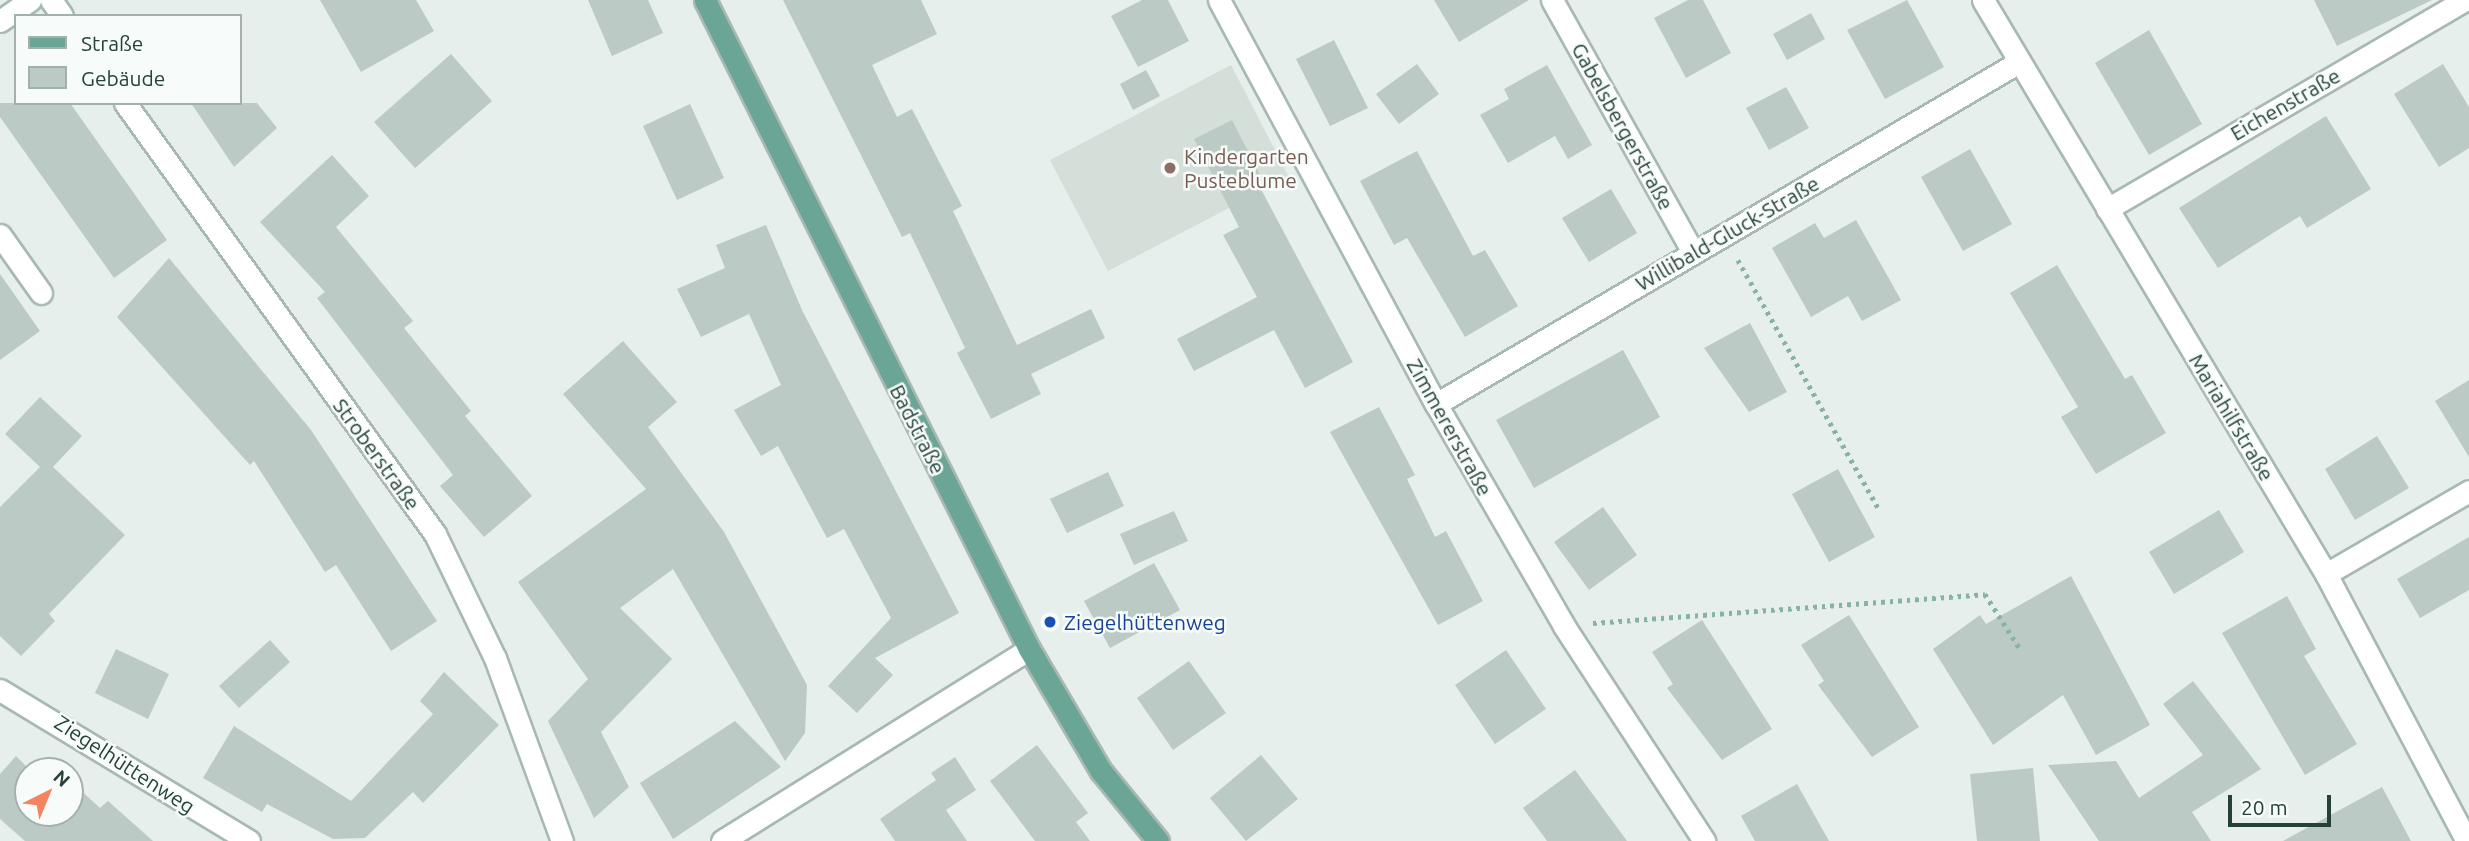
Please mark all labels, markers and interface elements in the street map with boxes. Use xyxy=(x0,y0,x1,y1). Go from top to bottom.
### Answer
legend xyxy=(14,14,242,105)
text: Straße xyxy=(81,31,143,55)
street label: Gabelsbergerstraße xyxy=(1567,38,1679,214)
street label: Eichenstraße xyxy=(2226,62,2344,146)
text: Gebäude xyxy=(81,66,165,90)
place label: Kindergarten Pusteblume xyxy=(1184,143,1309,193)
marker: Kindergarten Pusteblume xyxy=(1162,160,1178,176)
street label: Willibald-Gluck-Straße xyxy=(1631,170,1823,296)
street label: Mariahilfstraße xyxy=(2184,349,2280,485)
street label: Zimmererstraße xyxy=(1402,354,1498,500)
street label: Badstraße xyxy=(885,380,951,478)
street label: Stroberstraße xyxy=(328,393,426,515)
place label: Ziegelhüttenweg xyxy=(1064,609,1226,635)
marker: Ziegelhüttenweg xyxy=(1042,614,1058,630)
street label: Ziegelhüttenweg xyxy=(50,709,200,819)
north arrow xyxy=(14,757,84,827)
text: N xyxy=(49,765,75,791)
scale bar xyxy=(2231,782,2334,826)
text: 20 m xyxy=(2241,795,2288,819)

